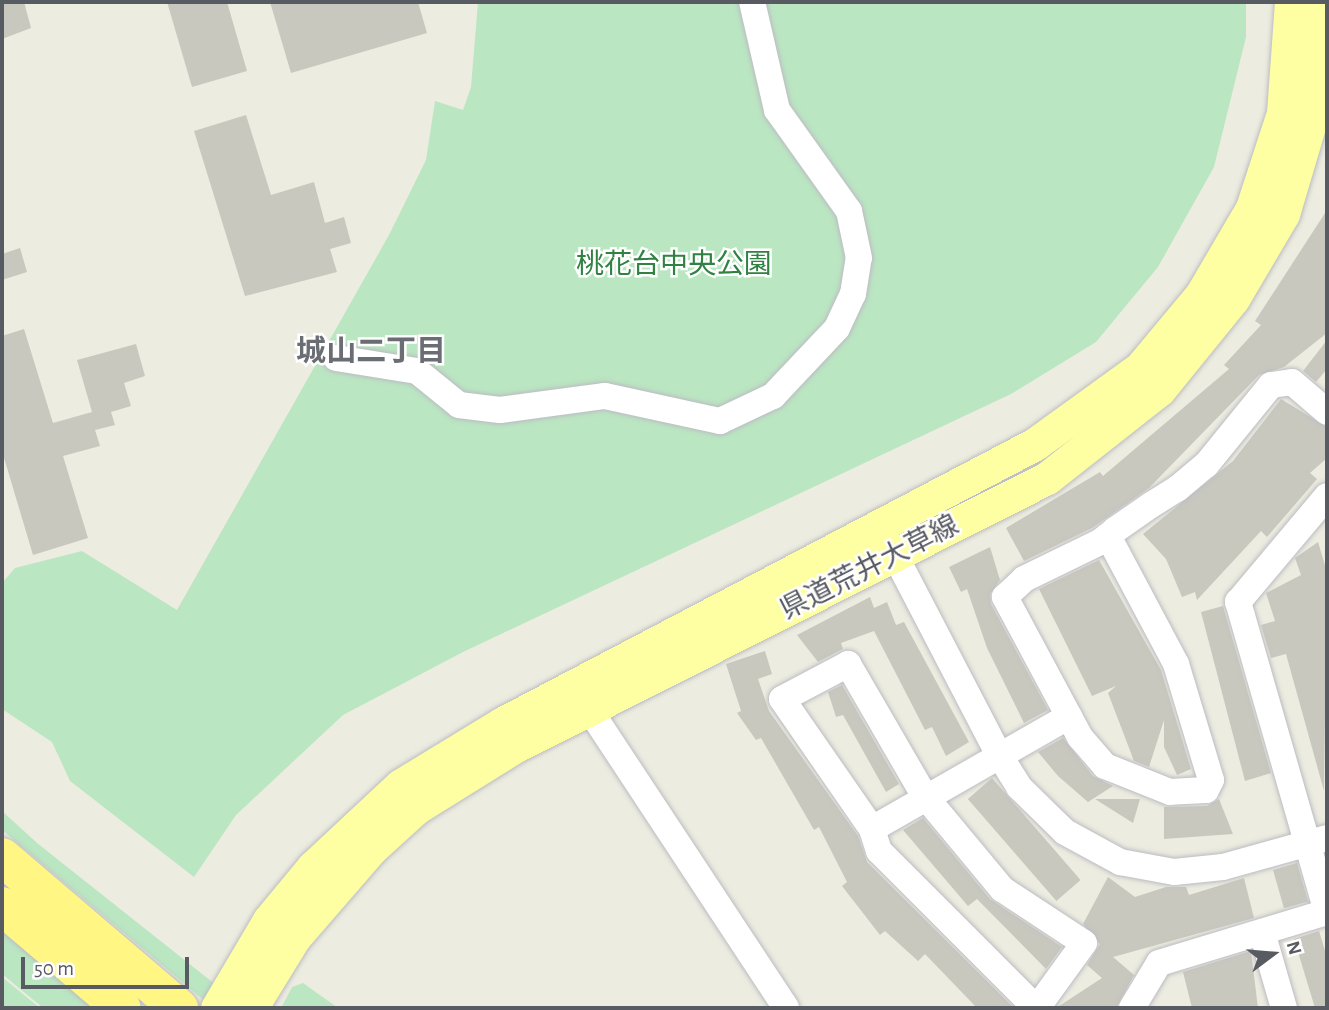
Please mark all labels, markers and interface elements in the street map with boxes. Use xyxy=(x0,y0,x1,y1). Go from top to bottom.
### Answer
park label: 桃花台中央公園 xyxy=(576,248,772,282)
district label: 城山二丁目 xyxy=(296,334,446,370)
street label: 県道荒井大草線 xyxy=(775,509,965,627)
north arrow xyxy=(1238,919,1308,989)
text: N xyxy=(1283,939,1305,957)
scale bar xyxy=(24,944,192,988)
text: 50 m xyxy=(34,958,74,979)

